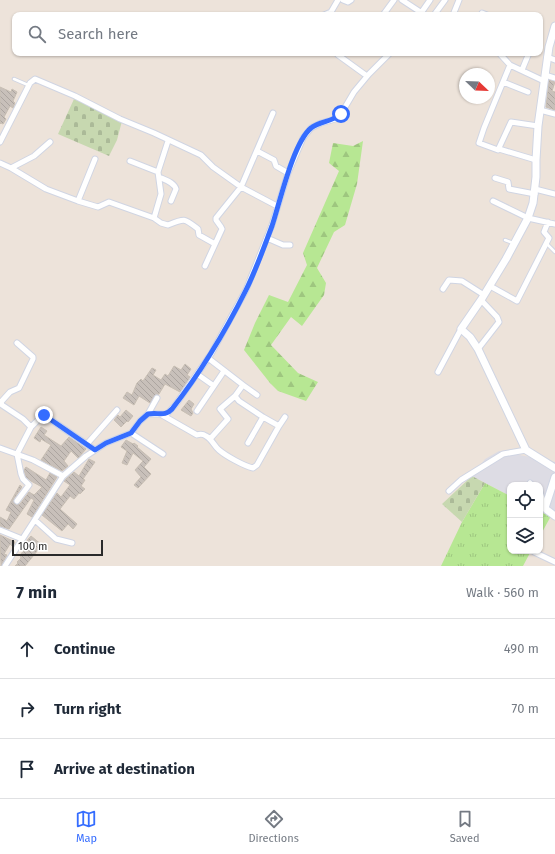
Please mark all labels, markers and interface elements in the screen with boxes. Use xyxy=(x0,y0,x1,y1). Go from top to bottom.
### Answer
search box xyxy=(12,12,543,56)
icon: search xyxy=(26,23,48,45)
text: Search here xyxy=(58,25,138,43)
north arrow xyxy=(459,68,495,104)
route start xyxy=(332,105,350,123)
route end xyxy=(35,406,53,424)
map controls xyxy=(507,482,543,554)
button: locate xyxy=(507,482,543,518)
button: layers xyxy=(507,518,543,554)
scale bar xyxy=(12,538,103,557)
text: 100 m xyxy=(18,540,47,553)
text: 7 min xyxy=(16,582,57,603)
text: Walk · 560 m xyxy=(466,585,539,600)
icon: ahead xyxy=(16,638,38,660)
text: Continue xyxy=(54,640,115,658)
text: 490 m xyxy=(504,641,539,656)
icon: right xyxy=(16,698,38,720)
text: Turn right xyxy=(54,700,121,718)
text: 70 m xyxy=(512,701,539,716)
icon: arrive xyxy=(16,758,38,780)
text: Arrive at destination xyxy=(54,760,195,778)
tab: Map xyxy=(75,808,97,845)
tab: Directions xyxy=(248,808,299,845)
tab: Saved xyxy=(450,808,480,845)

